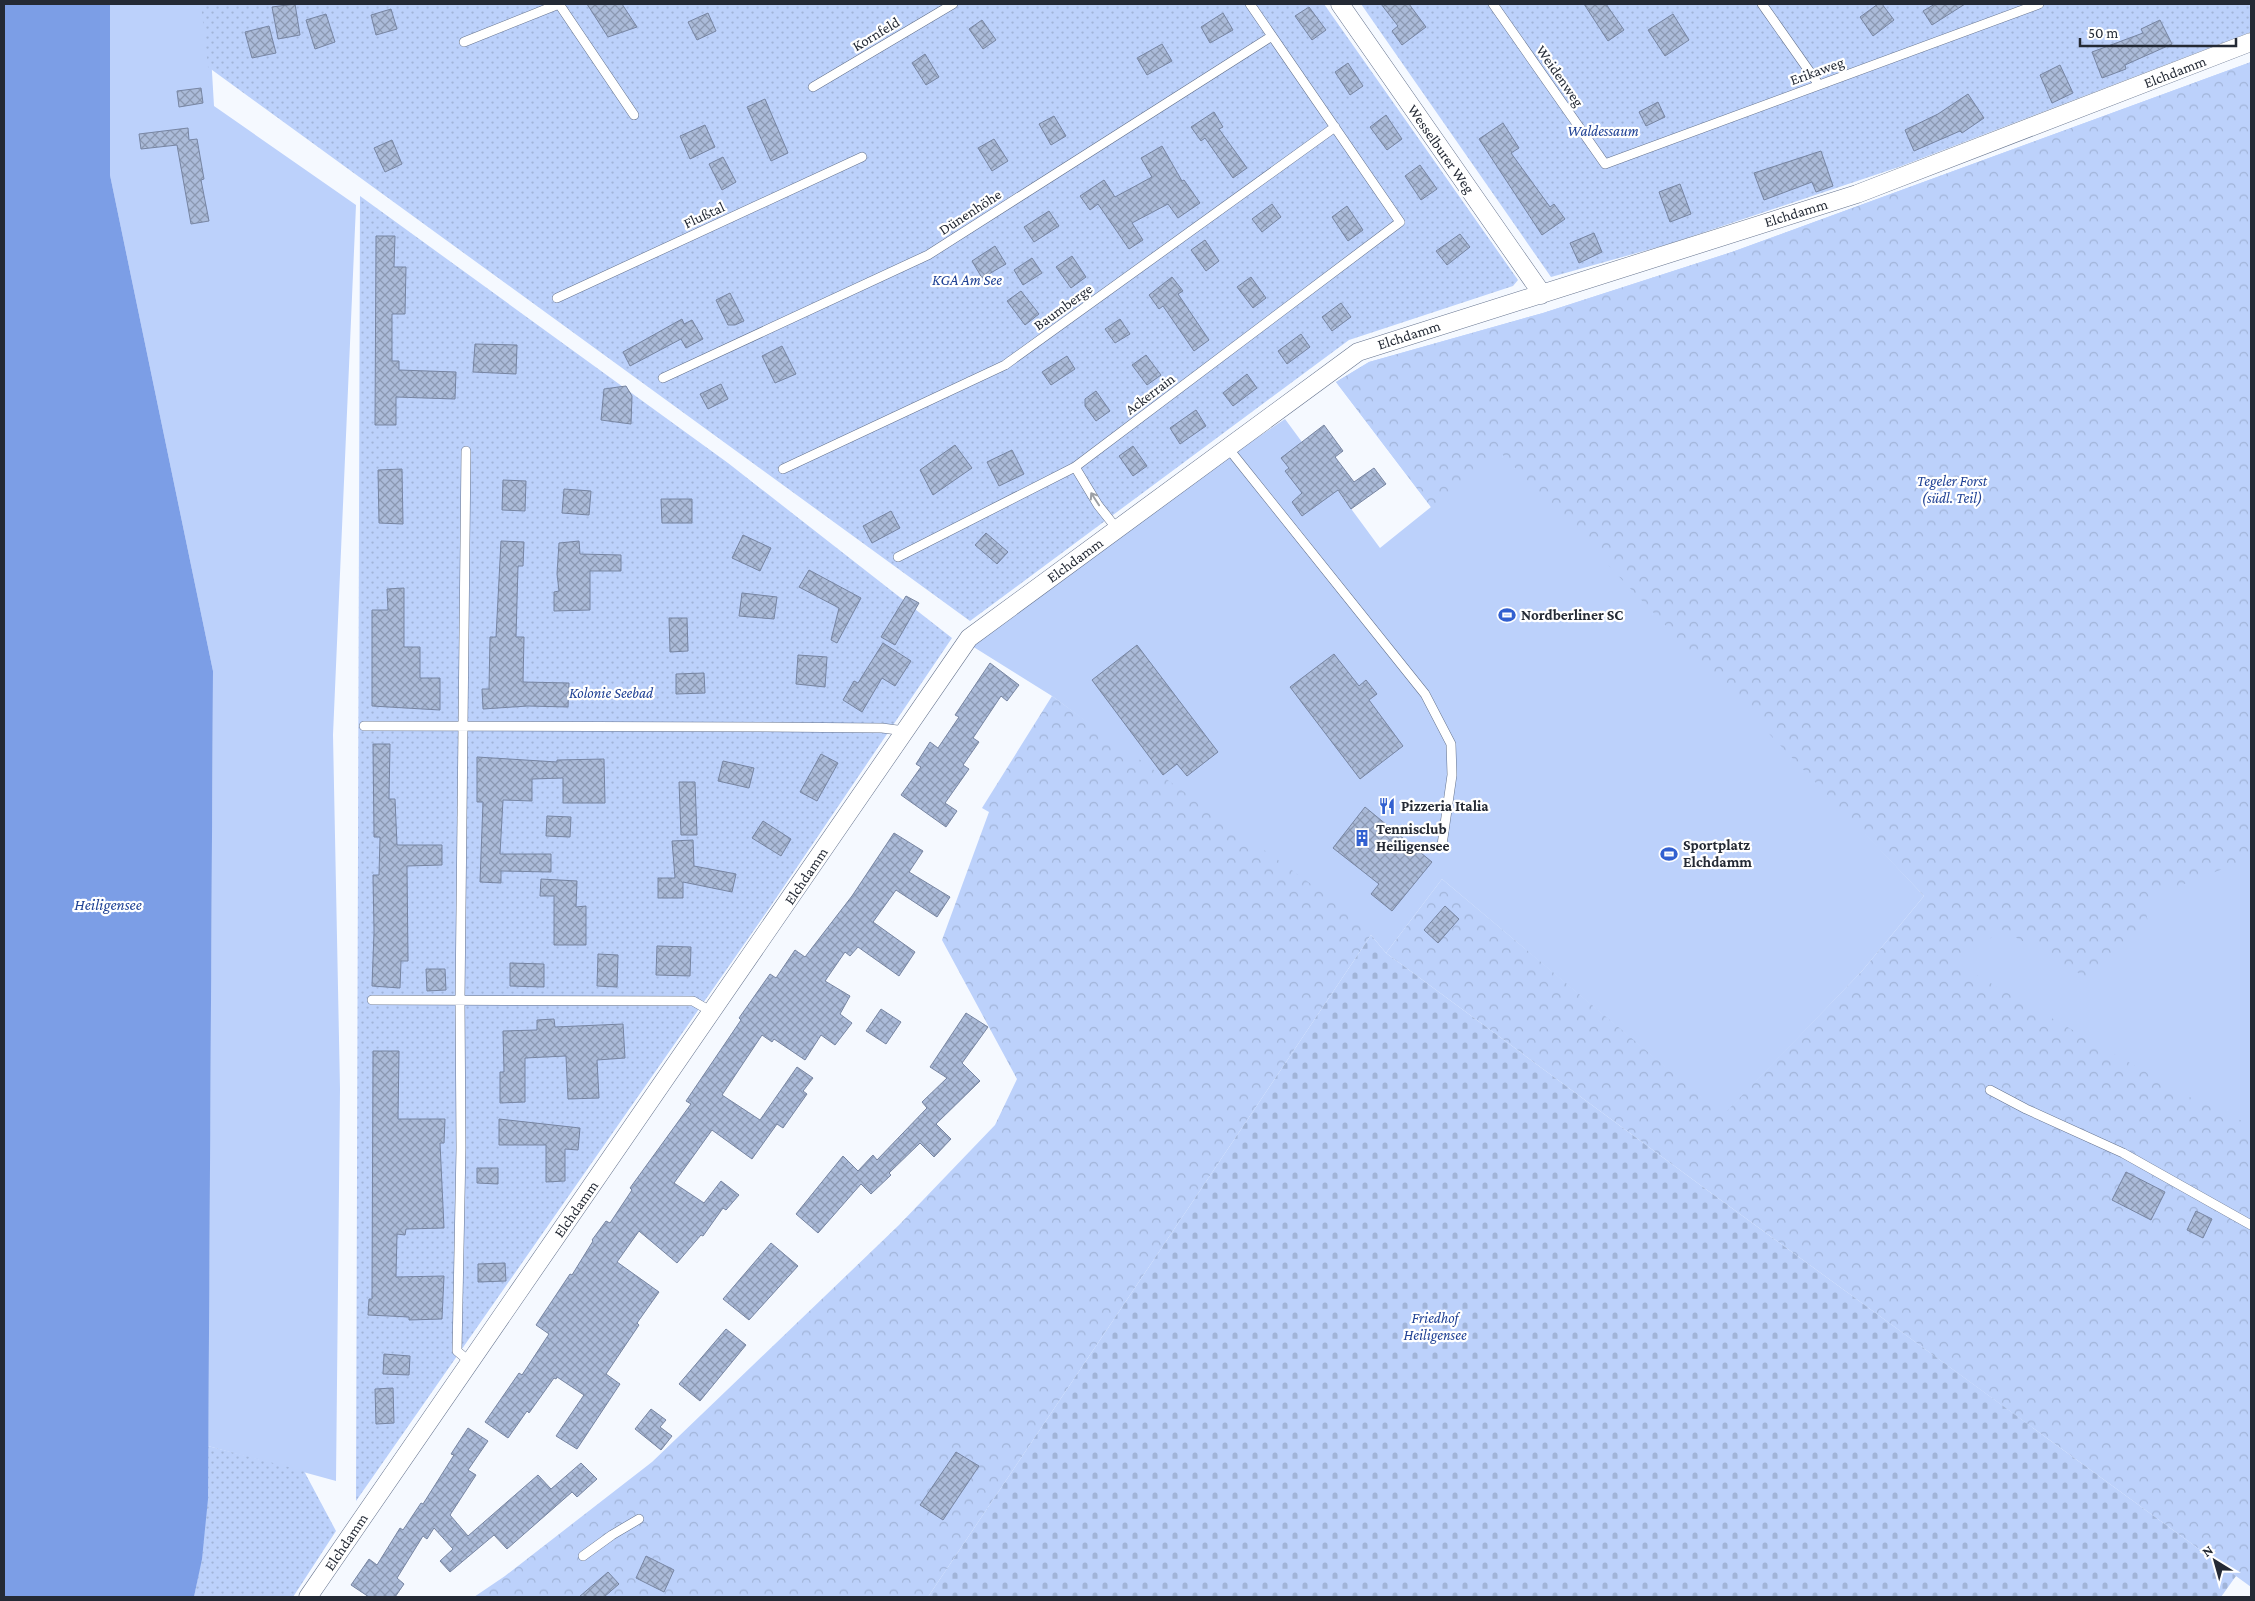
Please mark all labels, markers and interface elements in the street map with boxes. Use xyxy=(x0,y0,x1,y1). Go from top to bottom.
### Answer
street label: Kornfeld xyxy=(850,14,903,54)
scale bar xyxy=(2080,15,2236,47)
text: 50 m xyxy=(2088,25,2118,41)
street label: Weidenweg xyxy=(1532,42,1587,110)
street label: Elchdamm xyxy=(2142,53,2208,91)
street label: Erikaweg xyxy=(1788,54,1846,89)
street label: Wesselburer Weg xyxy=(1404,102,1478,197)
park label: Waldessaum xyxy=(1567,123,1639,139)
street label: Dünenhöhe xyxy=(936,186,1004,238)
street label: Elchdamm xyxy=(1762,196,1830,230)
street label: Flußtal xyxy=(681,199,727,231)
park label: KGA Am See xyxy=(932,272,1002,288)
street label: Baumberge xyxy=(1031,280,1096,334)
street label: Elchdamm xyxy=(1375,317,1443,353)
street label: Ackerrain xyxy=(1122,370,1178,418)
park label: Tegeler Forst (südl. Teil) xyxy=(1917,473,1988,507)
one-way arrow xyxy=(1090,492,1100,506)
street label: Elchdamm xyxy=(1044,534,1106,586)
sports icon: Nordberliner SC xyxy=(1497,605,1517,625)
place label: Nordberliner SC xyxy=(1521,607,1623,623)
park label: Kolonie Seebad xyxy=(569,685,654,701)
restaurant icon: Pizzeria Italia xyxy=(1377,796,1397,816)
place label: Pizzeria Italia xyxy=(1401,798,1489,814)
place label: Tennisclub Heiligensee xyxy=(1376,821,1449,854)
building icon: Tennisclub Heiligensee xyxy=(1352,828,1372,848)
place label: Sportplatz Elchdamm xyxy=(1683,837,1752,870)
street label: Elchdamm xyxy=(781,844,831,908)
sports icon: Sportplatz Elchdamm xyxy=(1659,844,1679,864)
water label: Heiligensee xyxy=(74,896,142,914)
street label: Elchdamm xyxy=(551,1178,601,1240)
park label: Friedhof Heiligensee xyxy=(1403,1310,1467,1344)
street label: Elchdamm xyxy=(321,1510,371,1574)
north arrow xyxy=(2190,1536,2240,1586)
text: N xyxy=(2199,1541,2216,1560)

